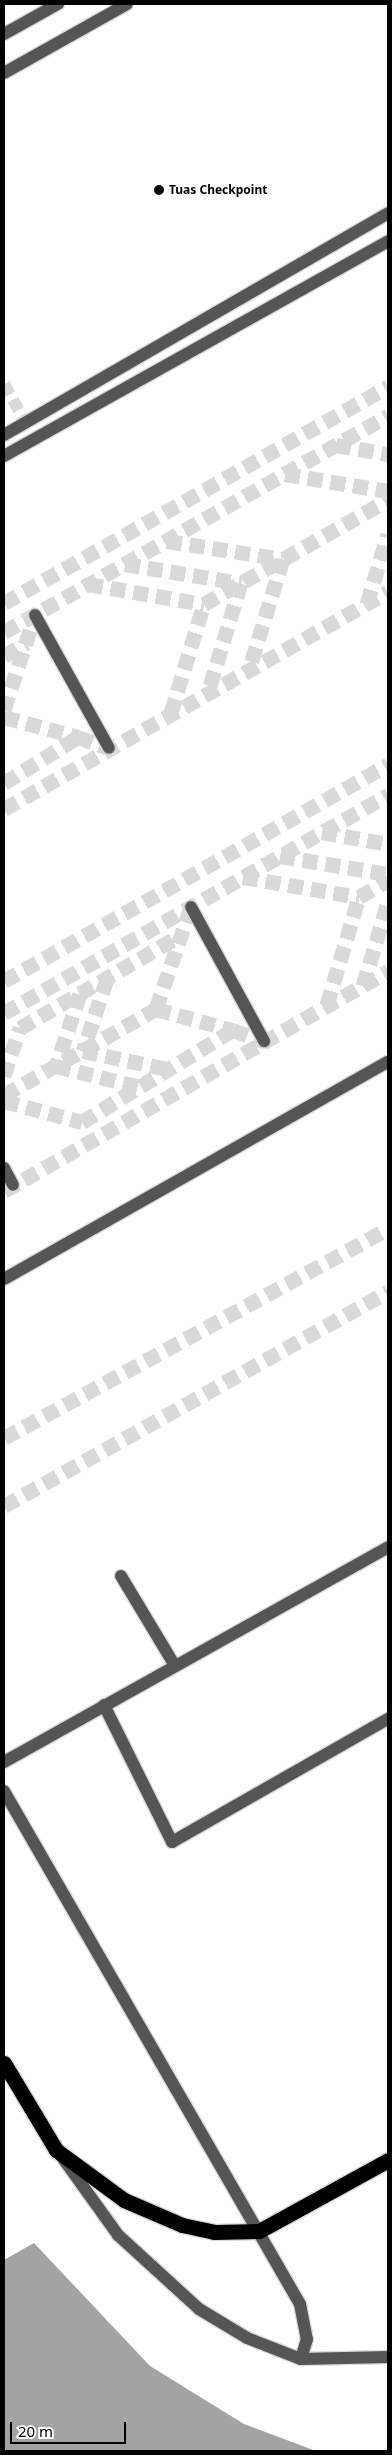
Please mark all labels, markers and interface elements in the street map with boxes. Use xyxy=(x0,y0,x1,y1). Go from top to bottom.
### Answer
place label: Tuas Checkpoint xyxy=(169,183,267,197)
marker: Tuas Checkpoint xyxy=(153,184,165,196)
scale bar xyxy=(12,2412,129,2444)
text: 20 m xyxy=(18,2421,53,2441)

